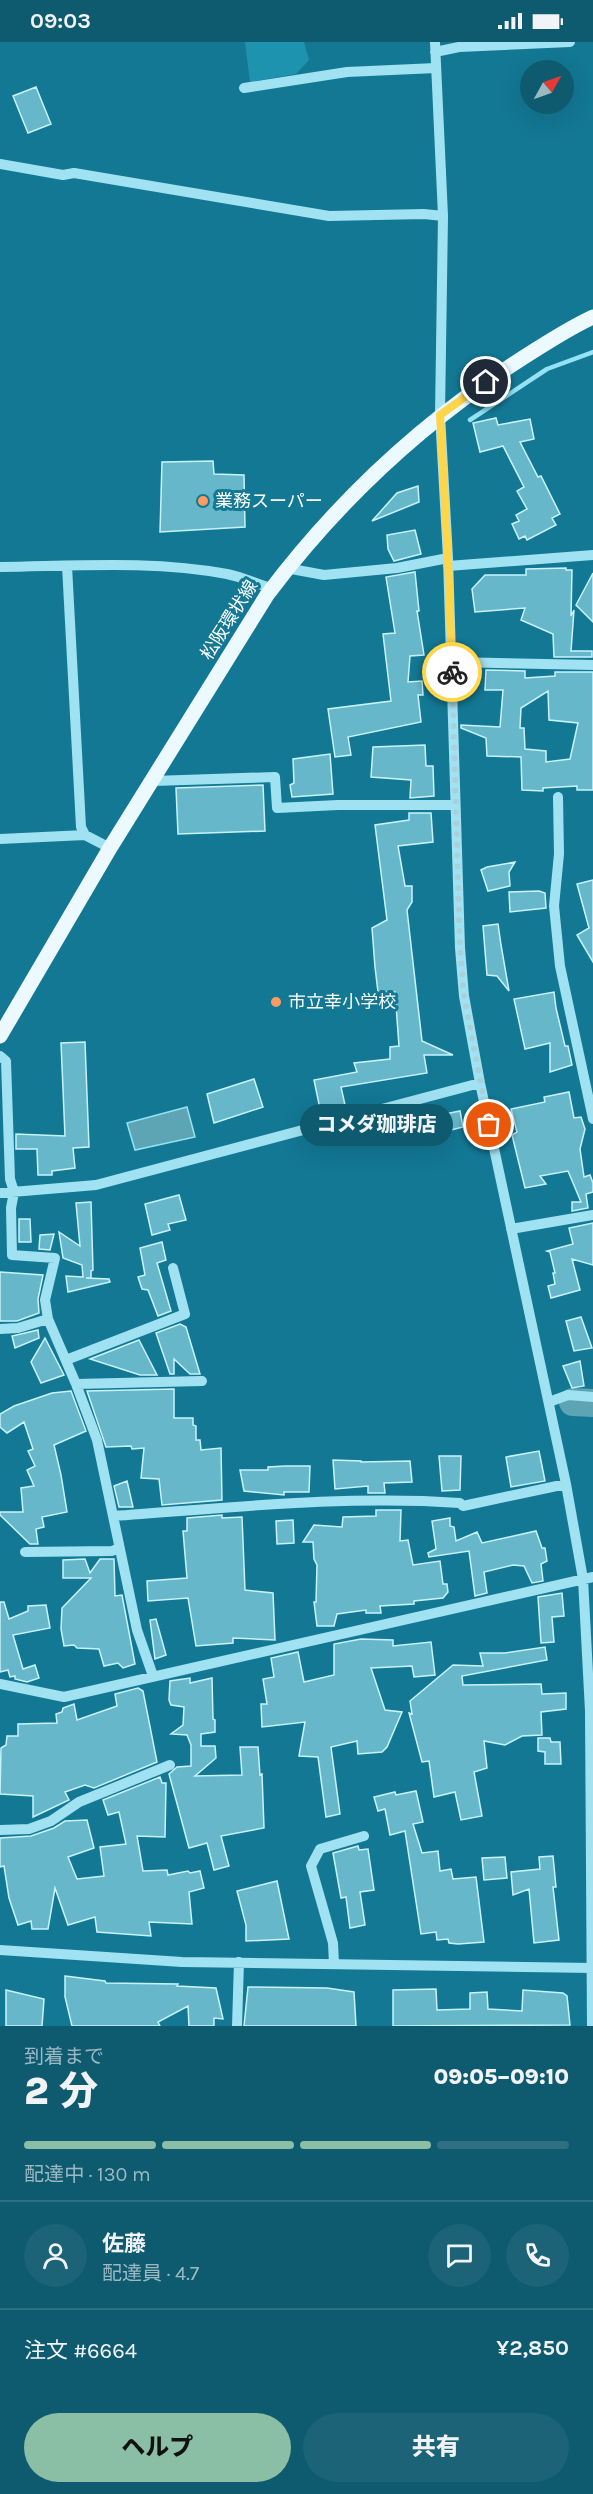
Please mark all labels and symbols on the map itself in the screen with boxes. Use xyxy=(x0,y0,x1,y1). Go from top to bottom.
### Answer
north arrow xyxy=(520,60,574,114)
pin xyxy=(460,356,511,407)
place label: 業務スーパー xyxy=(215,490,323,512)
marker: 業務スーパー xyxy=(196,494,210,508)
street label: 松阪環状線 xyxy=(196,576,262,664)
courier xyxy=(422,642,482,702)
place label: 市立幸小学校 xyxy=(288,991,396,1013)
marker: 市立幸小学校 xyxy=(269,995,283,1009)
pin xyxy=(463,1099,514,1150)
callout: コメダ珈琲店 xyxy=(300,1104,453,1146)

